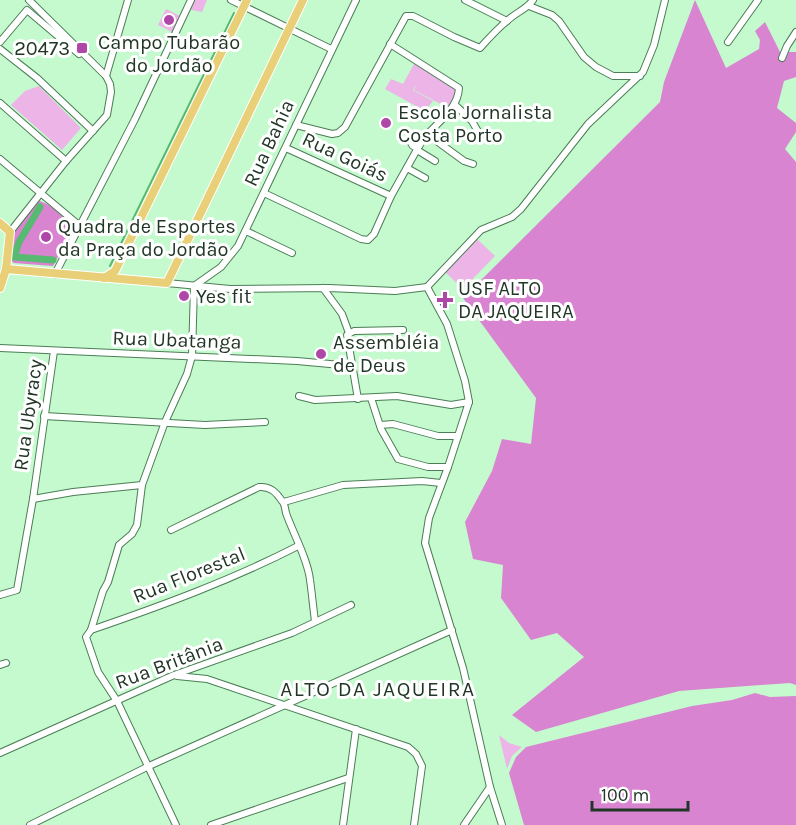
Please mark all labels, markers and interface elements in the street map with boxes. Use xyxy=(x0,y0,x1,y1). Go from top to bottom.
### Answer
marker: Campo Tubarão do Jordão xyxy=(162,13,176,27)
place label: Campo Tubarão do Jordão xyxy=(98,31,240,77)
place label: 20473 xyxy=(14,37,70,60)
marker: 20473 xyxy=(75,41,89,55)
street label: Rua Bahia xyxy=(239,96,299,190)
place label: Escola Jornalista Costa Porto xyxy=(398,101,552,147)
marker: Escola Jornalista Costa Porto xyxy=(379,116,393,130)
street label: Rua Goiás xyxy=(299,127,391,187)
place label: Quadra de Esportes da Praça do Jordão xyxy=(58,215,236,261)
marker: Quadra de Esportes da Praça do Jordão xyxy=(39,230,53,244)
place label: USF ALTO DA JAQUEIRA xyxy=(458,277,574,323)
place label: Yes fit xyxy=(196,285,252,308)
marker: Yes fit xyxy=(177,289,191,303)
marker: USF ALTO DA JAQUEIRA xyxy=(436,291,454,309)
street label: Rua Ubatanga xyxy=(112,326,242,354)
place label: Assembléia de Deus xyxy=(333,331,439,377)
marker: Assembléia de Deus xyxy=(314,347,328,361)
street label: Rua Ubyracy xyxy=(9,358,47,472)
street label: Rua Florestal xyxy=(129,542,249,608)
street label: Rua Britânia xyxy=(112,632,226,694)
district label: ALTO DA JAQUEIRA xyxy=(280,677,476,701)
scale bar xyxy=(592,774,688,812)
text: 100 m xyxy=(601,784,649,806)

